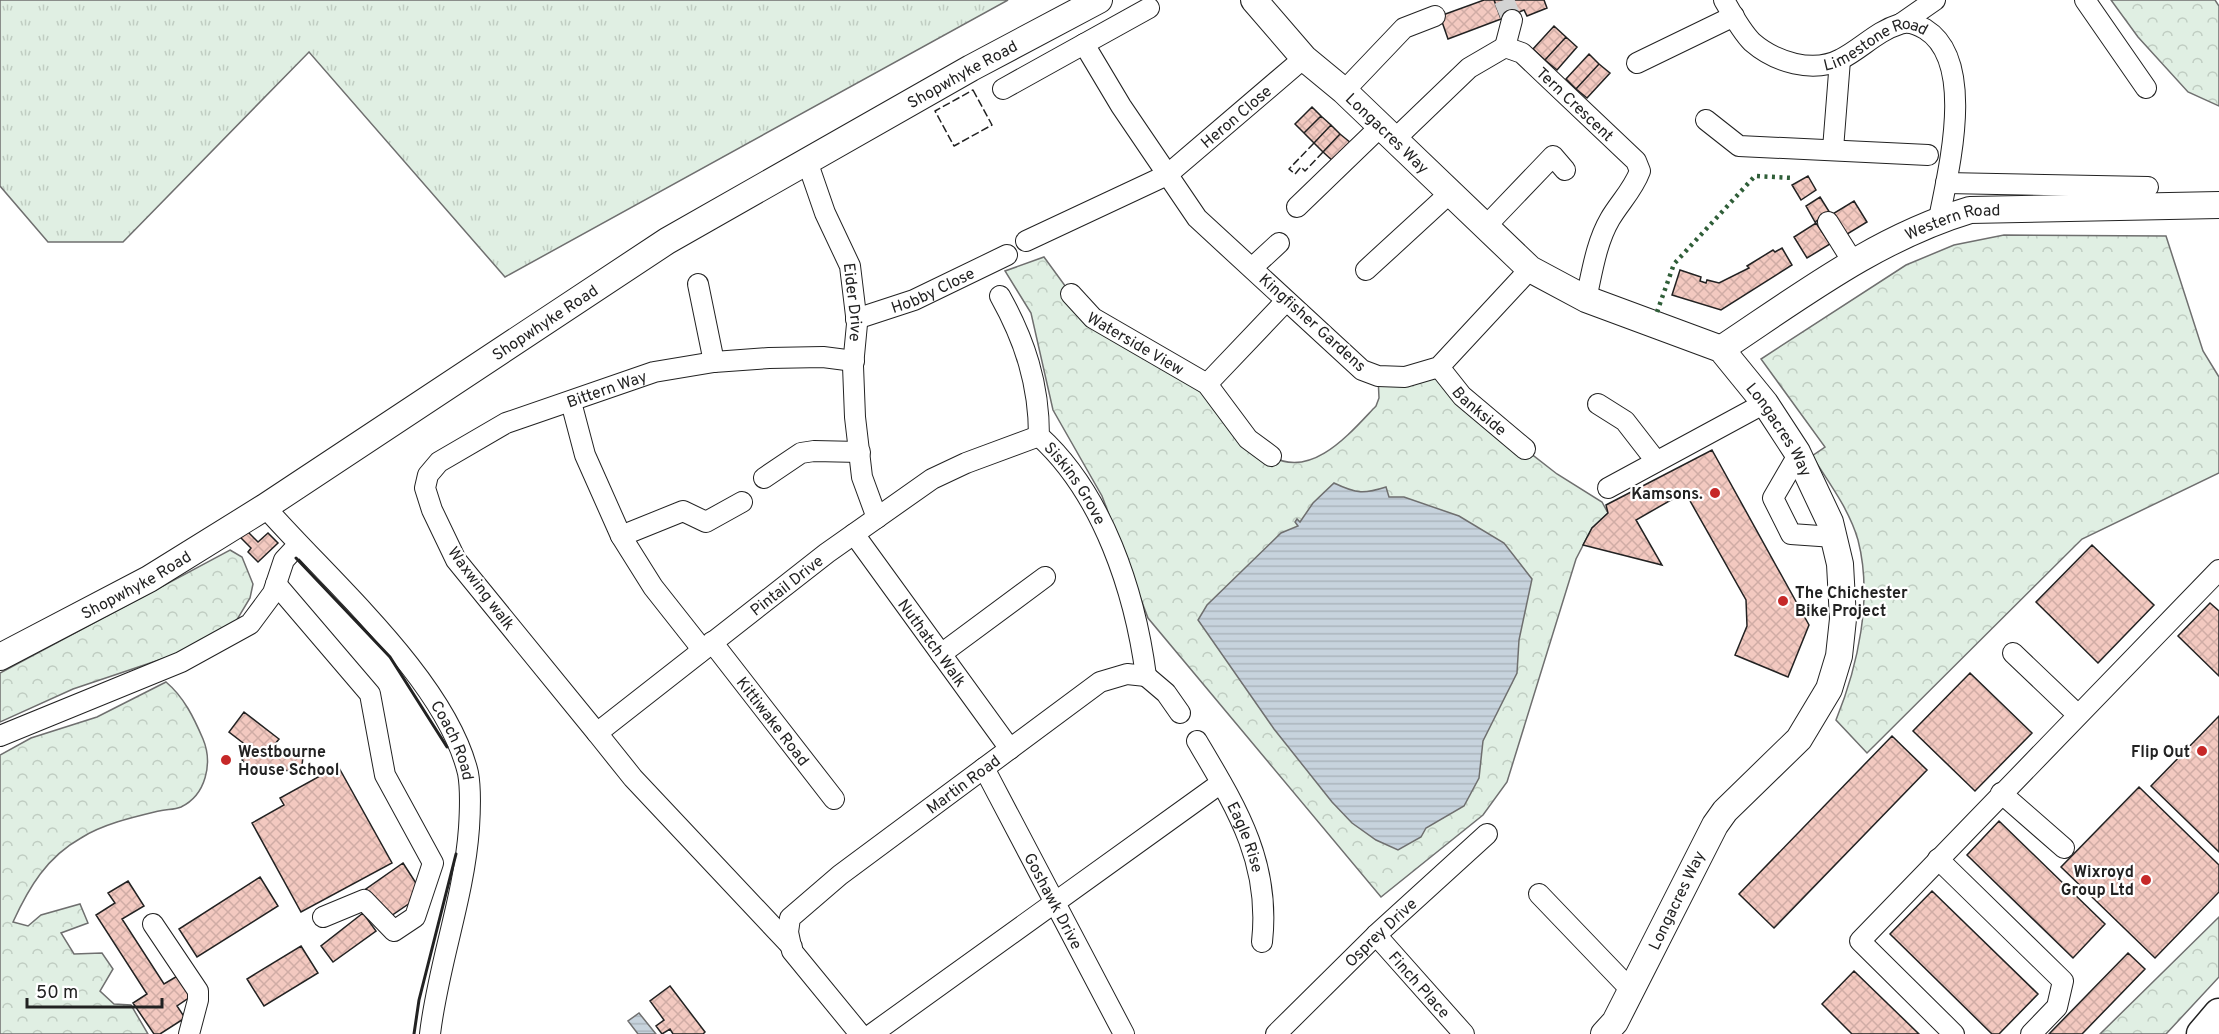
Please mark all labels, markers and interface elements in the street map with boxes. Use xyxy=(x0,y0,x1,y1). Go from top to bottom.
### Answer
street label: Limestone Road xyxy=(1822,15,1931,77)
street label: Shopwhyke Road xyxy=(904,37,1022,114)
street label: Tern Crescent xyxy=(1531,64,1617,147)
street label: Heron Close xyxy=(1197,82,1276,154)
street label: Longacres Way xyxy=(1340,90,1432,179)
street label: Western Road xyxy=(1902,201,2001,246)
street label: Eider Drive xyxy=(838,262,865,342)
street label: Hobby Close xyxy=(889,264,978,319)
street label: Kingfisher Gardens xyxy=(1254,270,1369,377)
street label: Shopwhyke Road xyxy=(489,281,603,366)
street label: Waterside View xyxy=(1083,309,1187,380)
street label: Bittern Way xyxy=(564,367,650,413)
street label: Longacres Way xyxy=(1741,379,1815,480)
street label: Bankside xyxy=(1446,383,1510,441)
street label: Siskins Grove xyxy=(1039,439,1109,529)
place label: Kamsons. xyxy=(1631,485,1703,505)
marker: Kamsons. xyxy=(1708,486,1722,500)
street label: Waxwing walk xyxy=(442,543,518,635)
street label: Shopwhyke Road xyxy=(78,547,196,625)
street label: Pintail Drive xyxy=(747,552,828,621)
place label: The Chichester Bike Project xyxy=(1795,584,1908,622)
marker: The Chichester Bike Project xyxy=(1776,594,1790,608)
street label: Nuthatch Walk xyxy=(892,596,970,692)
street label: Kittiwake Road xyxy=(731,674,813,771)
street label: Coach Road xyxy=(425,697,477,782)
place label: Westbourne House School xyxy=(238,743,339,781)
place label: Flip Out xyxy=(2131,743,2190,763)
marker: Flip Out xyxy=(2195,744,2209,758)
street label: Martin Road xyxy=(923,751,1005,819)
marker: Westbourne House School xyxy=(219,753,233,767)
street label: Eagle Rise xyxy=(1221,799,1266,875)
street label: Longacres Way xyxy=(1645,848,1710,954)
street label: Goshawk Drive xyxy=(1018,850,1086,953)
place label: Wixroyd Group Ltd xyxy=(2061,863,2134,901)
marker: Wixroyd Group Ltd xyxy=(2139,873,2153,887)
street label: Osprey Drive xyxy=(1341,895,1422,972)
street label: Finch Place xyxy=(1383,948,1453,1023)
scale bar xyxy=(27,971,162,1009)
text: 50 m xyxy=(36,982,78,1005)

